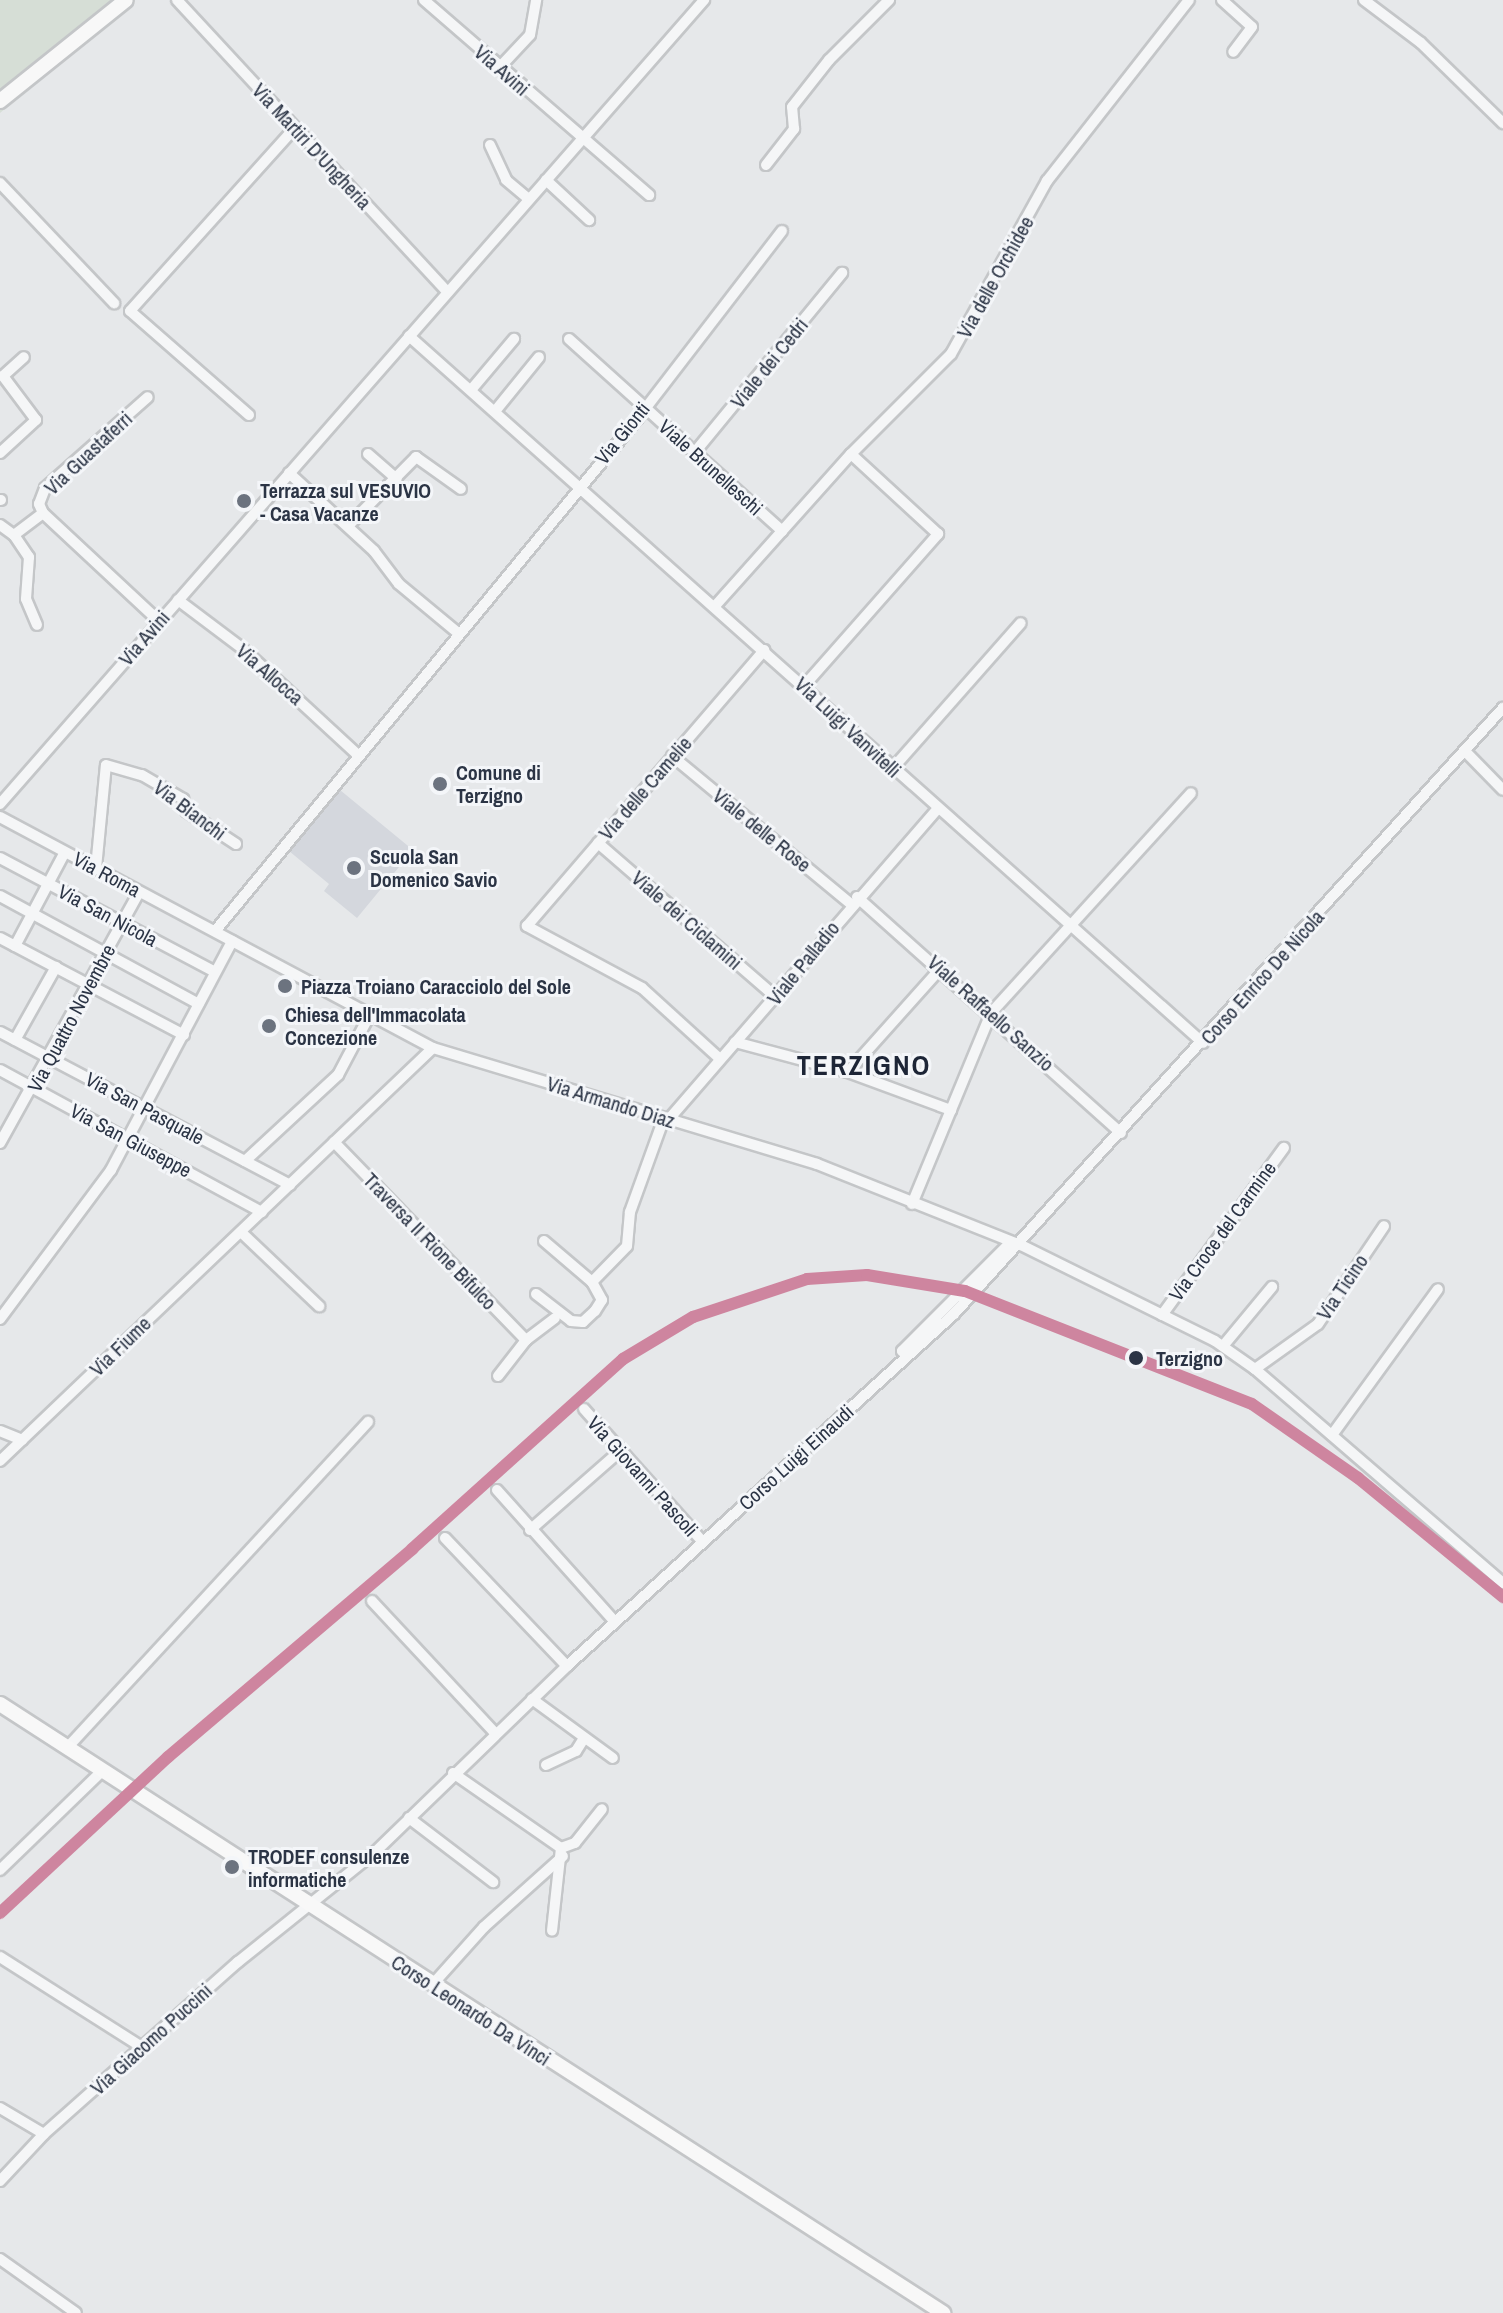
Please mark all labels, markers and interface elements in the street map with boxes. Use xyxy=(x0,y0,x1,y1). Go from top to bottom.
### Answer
street label: Via Avini xyxy=(469,39,535,101)
street label: Via Martiri D'Ungheria xyxy=(248,78,376,214)
street label: Via delle Orchidee xyxy=(952,212,1038,342)
street label: Viale dei Cedri xyxy=(725,313,813,413)
street label: Via Gionti xyxy=(590,397,654,469)
street label: Via Guastaferri xyxy=(39,406,137,500)
street label: Viale Brunelleschi xyxy=(654,414,768,520)
place label: Terrazza sul VESUVIO - Casa Vacanze xyxy=(260,478,431,525)
marker: Terrazza sul VESUVIO - Casa Vacanze xyxy=(235,492,253,510)
street label: Via Avini xyxy=(113,605,175,671)
street label: Via Allocca xyxy=(231,638,309,710)
street label: Via Luigi Vanvitelli xyxy=(790,672,906,782)
street label: Via delle Camelie xyxy=(594,731,696,845)
place label: Comune di Terzigno xyxy=(456,760,541,807)
street label: Via Bianchi xyxy=(149,775,231,845)
marker: Comune di Terzigno xyxy=(431,775,449,793)
street label: Viale delle Rose xyxy=(708,783,816,877)
place label: Scuola San Domenico Savio xyxy=(370,844,498,891)
street label: Via Roma xyxy=(69,846,145,902)
marker: Scuola San Domenico Savio xyxy=(345,859,363,877)
street label: Viale dei Ciclamini xyxy=(627,866,747,974)
street label: Via San Nicola xyxy=(54,879,162,951)
street label: Corso Enrico De Nicola xyxy=(1195,905,1329,1049)
street label: Viale Palladio xyxy=(762,916,844,1010)
street label: Via Quattro Novembre xyxy=(22,940,120,1096)
street label: Viale Raffaello Sanzio xyxy=(923,950,1059,1076)
place label: Piazza Troiano Caracciolo del Sole xyxy=(301,974,571,998)
marker: Piazza Troiano Caracciolo del Sole xyxy=(276,977,294,995)
place label: Chiesa dell'Immacolata Concezione xyxy=(285,1002,466,1049)
marker: Chiesa dell'Immacolata Concezione xyxy=(260,1017,278,1035)
district label: TERZIGNO xyxy=(797,1048,931,1082)
street label: Via San Pasquale xyxy=(82,1067,208,1149)
street label: Via Armando Diaz xyxy=(544,1071,678,1133)
street label: Via San Giuseppe xyxy=(66,1098,196,1182)
street label: Via Croce del Carmine xyxy=(1163,1157,1281,1305)
street label: Traversa II Rione Bifulco xyxy=(359,1168,501,1314)
street label: Via Ticino xyxy=(1311,1250,1373,1324)
street label: Via Fiume xyxy=(85,1311,155,1381)
marker: Terzigno xyxy=(1123,1345,1149,1371)
place label: Terzigno xyxy=(1156,1346,1223,1370)
street label: Corso Luigi Einaudi xyxy=(734,1399,858,1515)
street label: Via Giovanni Pascoli xyxy=(583,1411,703,1541)
place label: TRODEF consulenze informatiche xyxy=(248,1844,409,1891)
marker: TRODEF consulenze informatiche xyxy=(223,1858,241,1876)
street label: Corso Leonardo Da Vinci xyxy=(387,1950,555,2070)
street label: Via Giacomo Puccini xyxy=(85,1978,217,2100)

